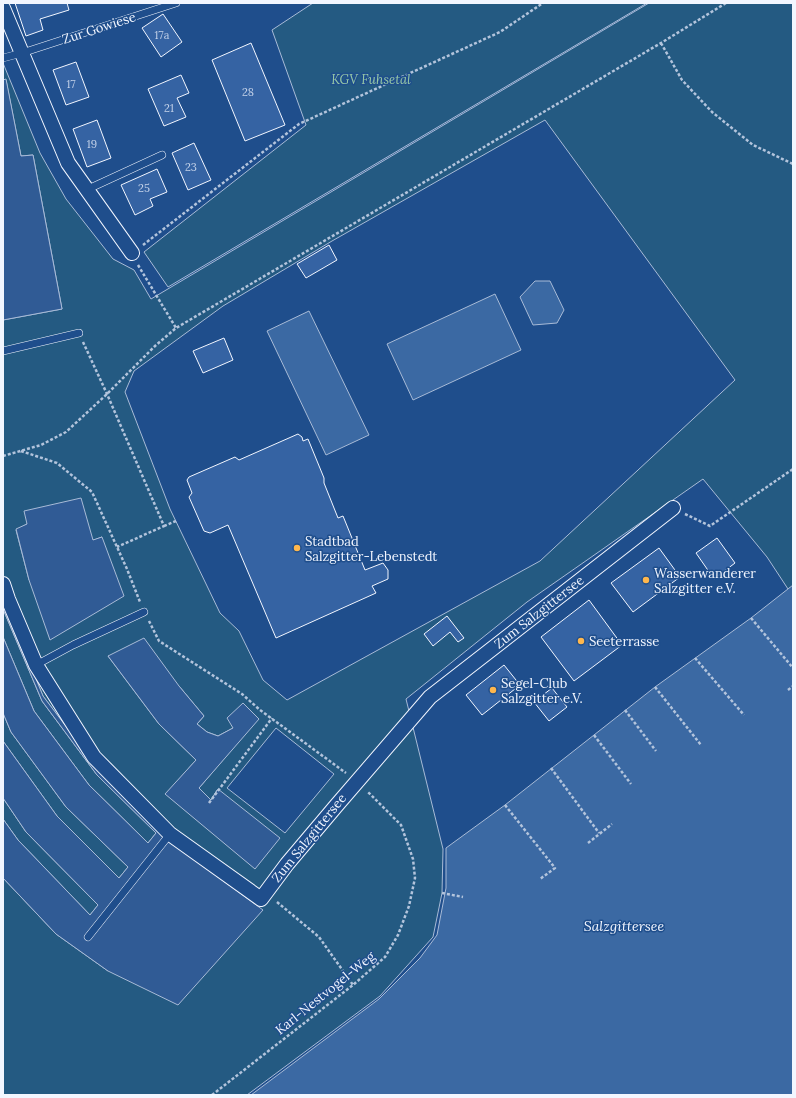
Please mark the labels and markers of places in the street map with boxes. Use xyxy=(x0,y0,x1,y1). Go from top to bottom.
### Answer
place label: Stadtbad Salzgitter-Lebenstedt xyxy=(305,533,437,565)
marker: Stadtbad Salzgitter-Lebenstedt xyxy=(292,543,302,553)
place label: Wasserwanderer Salzgitter e.V. xyxy=(654,565,756,597)
marker: Wasserwanderer Salzgitter e.V. xyxy=(641,575,651,585)
place label: Seeterrasse xyxy=(589,633,659,650)
marker: Seeterrasse xyxy=(576,636,586,646)
place label: Segel-Club Salzgitter e.V. xyxy=(501,675,583,707)
marker: Segel-Club Salzgitter e.V. xyxy=(488,685,498,695)

